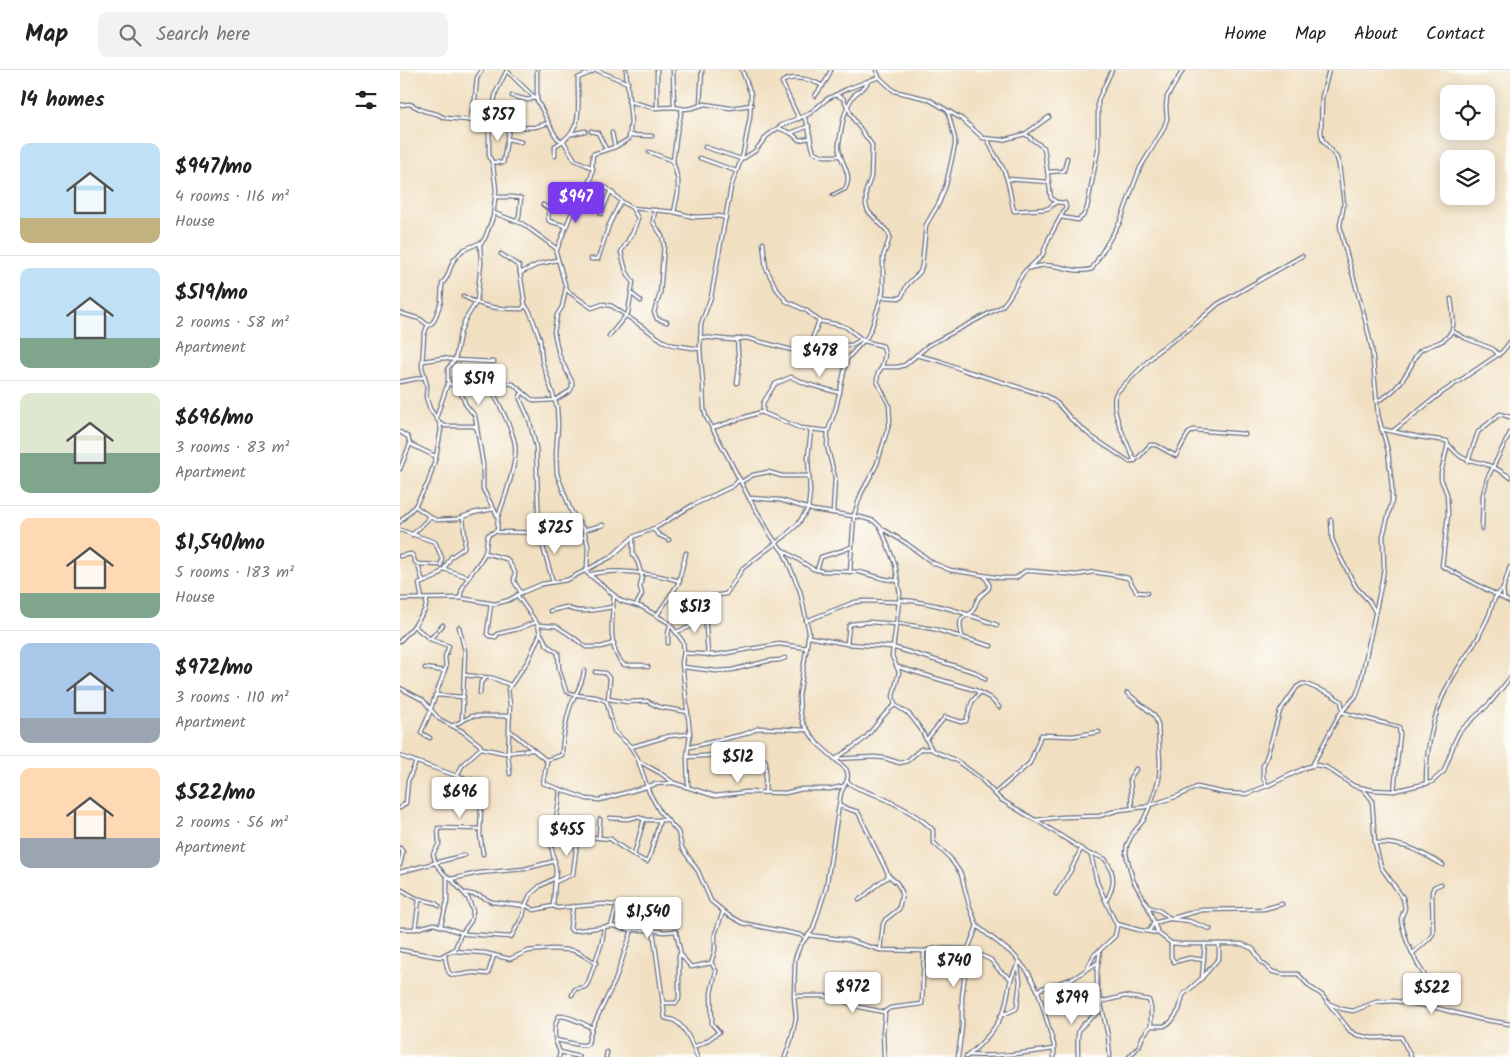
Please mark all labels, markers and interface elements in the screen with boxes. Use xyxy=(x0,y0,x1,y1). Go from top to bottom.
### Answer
search box xyxy=(98,12,448,57)
text: Map xyxy=(25,15,68,54)
text: Search here xyxy=(156,20,250,50)
text: Home xyxy=(1224,20,1267,49)
text: Map xyxy=(1295,20,1326,49)
text: About xyxy=(1354,20,1398,49)
text: Contact xyxy=(1426,20,1485,49)
icon: search xyxy=(116,21,144,49)
text: 14 homes xyxy=(20,84,105,117)
map controls xyxy=(1440,85,1495,205)
button: locate xyxy=(1440,85,1495,140)
icon: filters xyxy=(352,86,380,114)
pin: $757 xyxy=(468,100,528,142)
text: $757 xyxy=(482,103,514,128)
button: layers xyxy=(1440,150,1495,205)
text: $947/mo xyxy=(175,151,252,184)
icon: home xyxy=(60,163,120,223)
pin: $947 xyxy=(546,182,606,224)
text: 4 rooms · 116 m² xyxy=(175,184,289,209)
text: $947 xyxy=(559,185,593,210)
text: House xyxy=(175,209,215,234)
text: $519/mo xyxy=(175,277,248,310)
icon: home xyxy=(60,288,120,348)
text: 2 rooms · 58 m² xyxy=(175,310,289,335)
text: Apartment xyxy=(175,335,246,360)
pin: $478 xyxy=(790,336,850,378)
text: $478 xyxy=(802,339,838,364)
pin: $519 xyxy=(449,364,509,406)
text: $519 xyxy=(464,367,494,392)
text: $696/mo xyxy=(175,402,254,435)
icon: home xyxy=(60,413,120,473)
text: 3 rooms · 83 m² xyxy=(175,435,289,460)
text: Apartment xyxy=(175,460,246,485)
pin: $725 xyxy=(525,512,585,555)
text: $725 xyxy=(538,516,572,541)
text: $1,540/mo xyxy=(175,527,265,560)
icon: home xyxy=(60,538,120,598)
text: 5 rooms · 183 m² xyxy=(175,560,294,585)
text: House xyxy=(175,585,215,610)
pin: $513 xyxy=(665,592,725,634)
text: $513 xyxy=(679,595,711,620)
text: $972/mo xyxy=(175,652,253,685)
icon: home xyxy=(60,663,120,723)
text: 3 rooms · 110 m² xyxy=(175,685,289,710)
text: Apartment xyxy=(175,710,246,735)
pin: $512 xyxy=(708,742,768,784)
text: $512 xyxy=(722,745,754,770)
pin: $696 xyxy=(430,776,490,819)
text: $522/mo xyxy=(175,777,255,810)
text: $696 xyxy=(443,780,477,805)
icon: home xyxy=(60,788,120,848)
text: 2 rooms · 56 m² xyxy=(175,810,288,835)
pin: $455 xyxy=(537,814,597,857)
text: $455 xyxy=(550,818,584,843)
text: Apartment xyxy=(175,835,246,860)
pin: $1,540 xyxy=(607,896,689,939)
text: $1,540 xyxy=(626,900,670,925)
pin: $740 xyxy=(924,946,984,988)
text: $740 xyxy=(937,949,971,974)
pin: $972 xyxy=(823,972,883,1014)
pin: $522 xyxy=(1402,972,1462,1015)
text: $972 xyxy=(836,975,870,1000)
text: $522 xyxy=(1414,976,1450,1001)
pin: $799 xyxy=(1042,982,1102,1025)
text: $799 xyxy=(1055,986,1089,1011)

